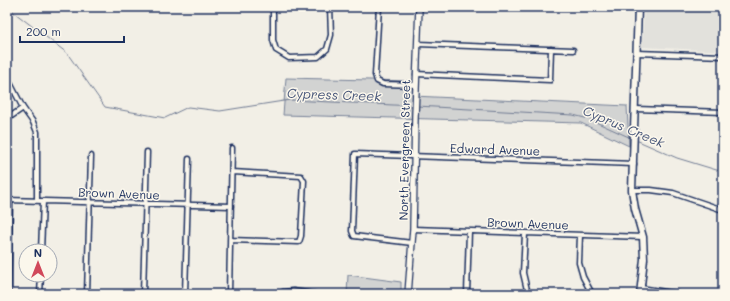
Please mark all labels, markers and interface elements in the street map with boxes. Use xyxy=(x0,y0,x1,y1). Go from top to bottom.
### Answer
scale bar xyxy=(20,18,124,44)
text: 200 m xyxy=(26,23,61,39)
street label: North Evergreen Street xyxy=(395,79,413,221)
water label: Cypress Creek xyxy=(287,84,382,104)
water label: Cyprus Creek xyxy=(581,101,668,151)
street label: Edward Avenue xyxy=(450,139,540,159)
street label: Brown Avenue xyxy=(78,184,160,202)
street label: Brown Avenue xyxy=(487,214,569,232)
north arrow xyxy=(18,243,58,283)
text: N xyxy=(34,245,42,260)

